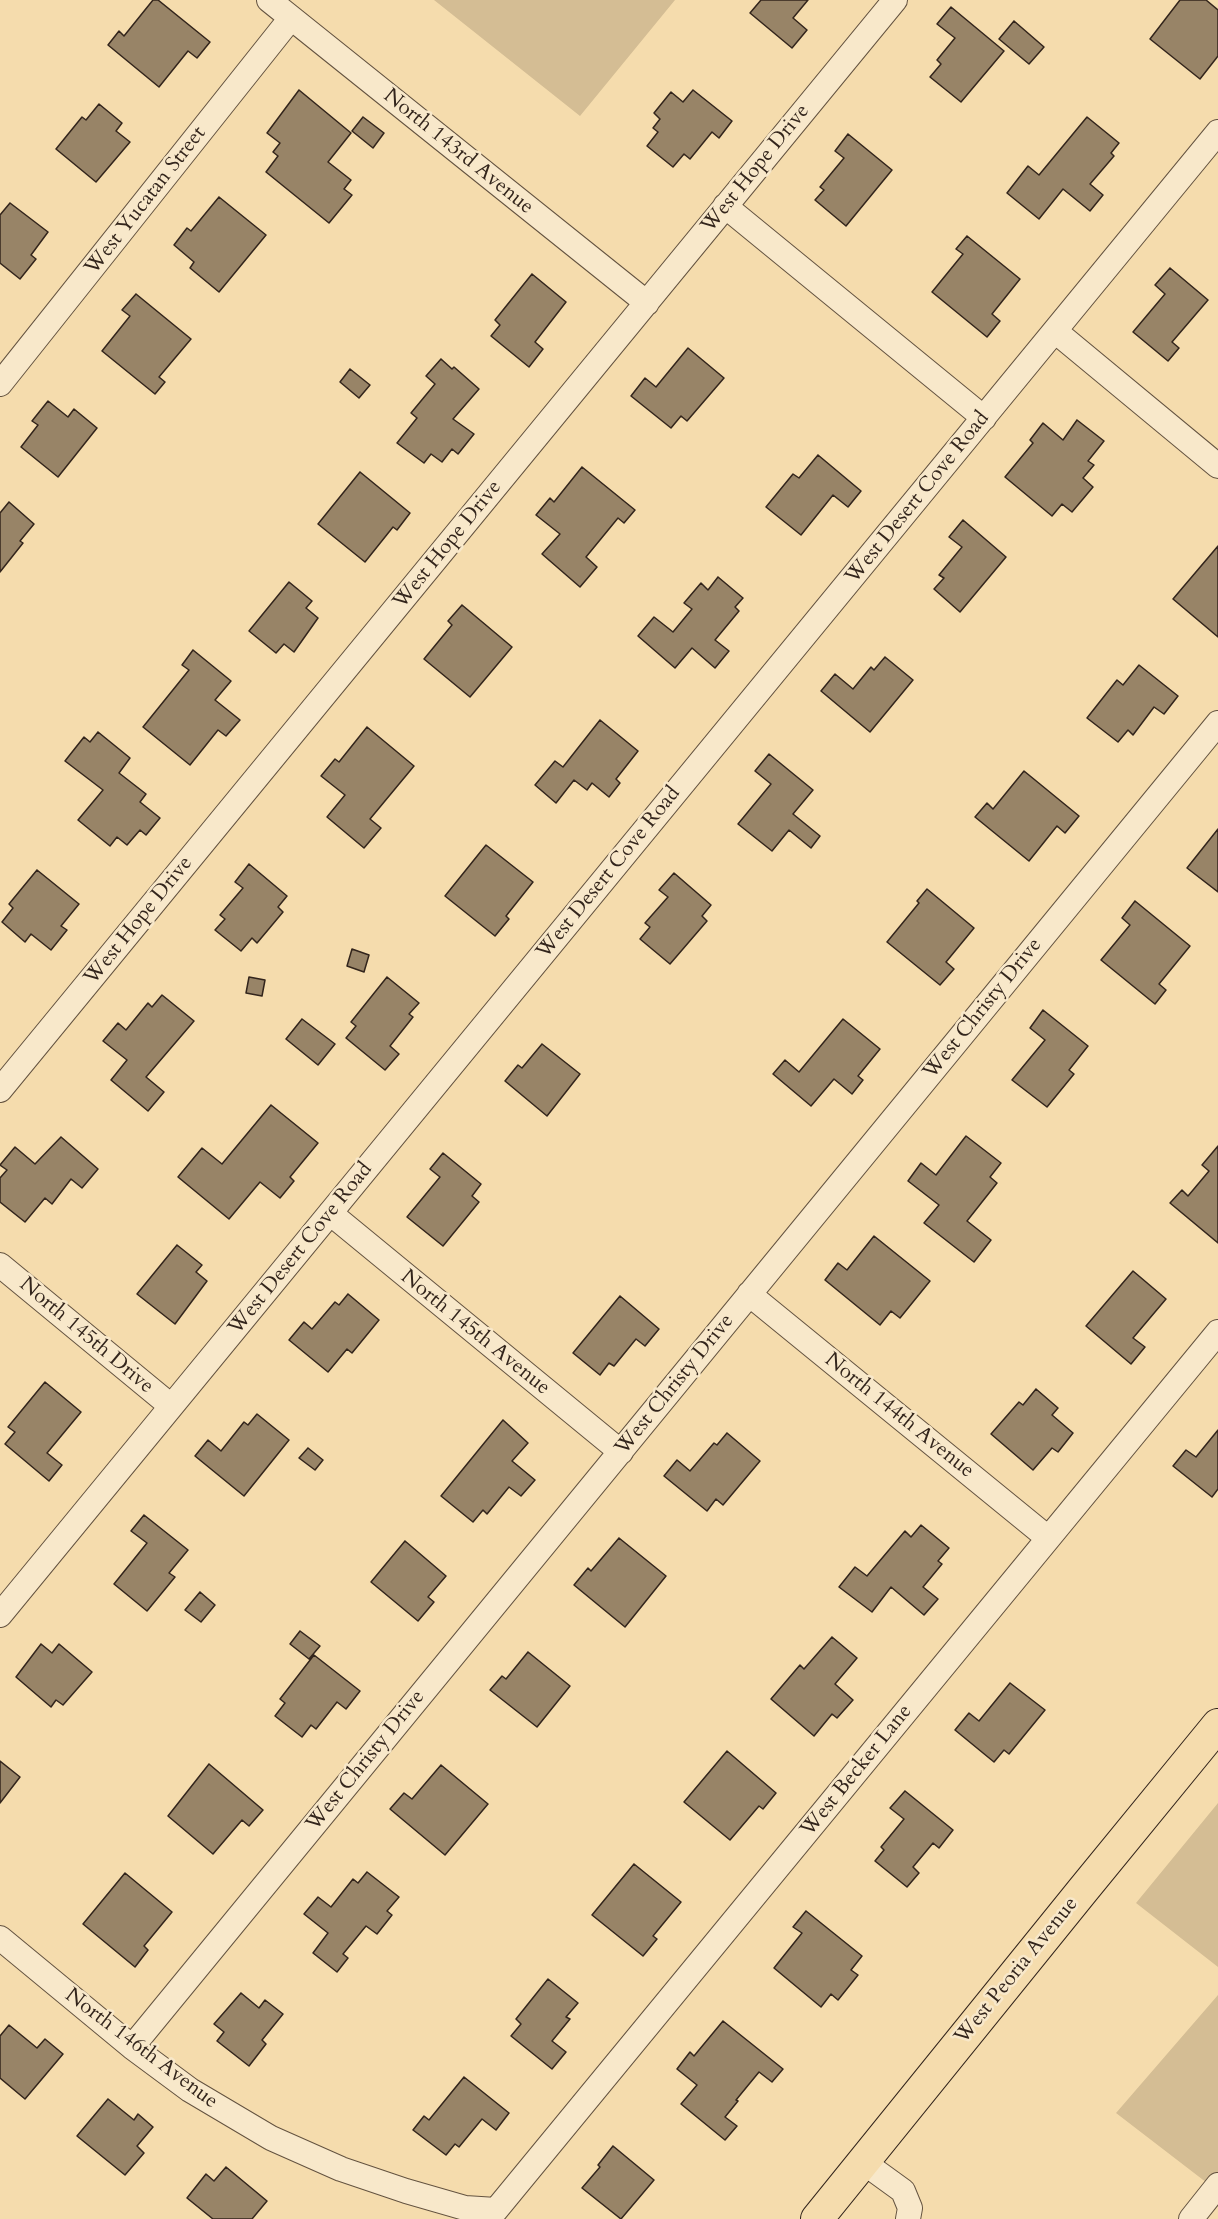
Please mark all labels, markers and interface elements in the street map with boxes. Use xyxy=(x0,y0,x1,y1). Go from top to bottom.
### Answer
street label: North 143rd Avenue xyxy=(378,84,538,220)
street label: West Hope Drive xyxy=(696,100,816,238)
street label: West Yucatan Street xyxy=(80,122,212,280)
street label: West Desert Cove Road xyxy=(841,407,995,589)
street label: West Hope Drive xyxy=(388,476,508,614)
street label: West Desert Cove Road xyxy=(532,782,686,964)
street label: West Hope Drive xyxy=(79,852,199,990)
street label: West Christy Drive xyxy=(918,933,1048,1085)
street label: West Desert Cove Road xyxy=(224,1158,378,1340)
street label: North 145th Avenue xyxy=(395,1265,555,1401)
street label: North 145th Drive xyxy=(14,1272,158,1400)
street label: West Christy Drive xyxy=(610,1309,740,1461)
street label: North 144th Avenue xyxy=(819,1348,979,1484)
street label: West Christy Drive xyxy=(301,1685,431,1837)
street label: West Becker Lane xyxy=(796,1700,918,1842)
street label: West Peoria Avenue xyxy=(950,1892,1084,2050)
street label: North 146th Avenue xyxy=(60,1983,222,2115)

